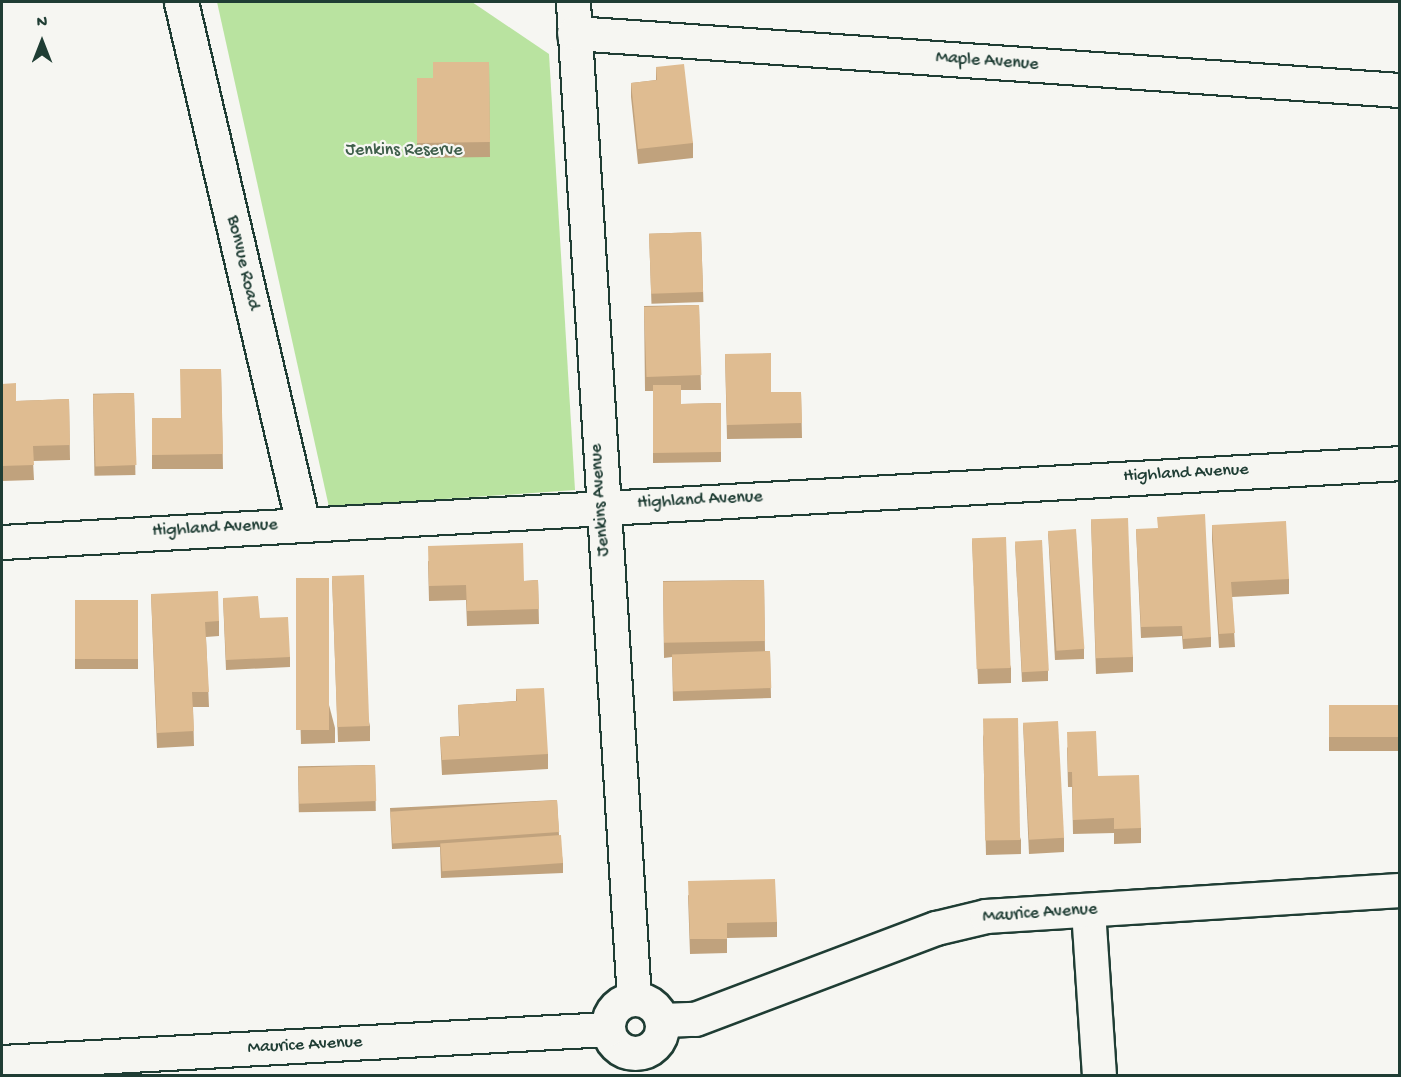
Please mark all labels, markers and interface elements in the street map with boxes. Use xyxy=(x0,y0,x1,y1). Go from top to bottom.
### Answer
north arrow xyxy=(12,12,72,72)
text: N xyxy=(37,14,47,33)
street label: Maple Avenue xyxy=(935,48,1039,76)
park label: Jenkins Reserve xyxy=(346,140,462,162)
street label: Bonvue Road xyxy=(221,214,263,312)
street label: Jenkins Avenue xyxy=(586,443,616,557)
street label: Highland Avenue xyxy=(1123,460,1249,488)
street label: Highland Avenue xyxy=(637,487,763,515)
street label: Highland Avenue xyxy=(152,515,278,543)
street label: Maurice Avenue xyxy=(982,899,1098,929)
street label: Maurice Avenue xyxy=(247,1032,363,1060)

